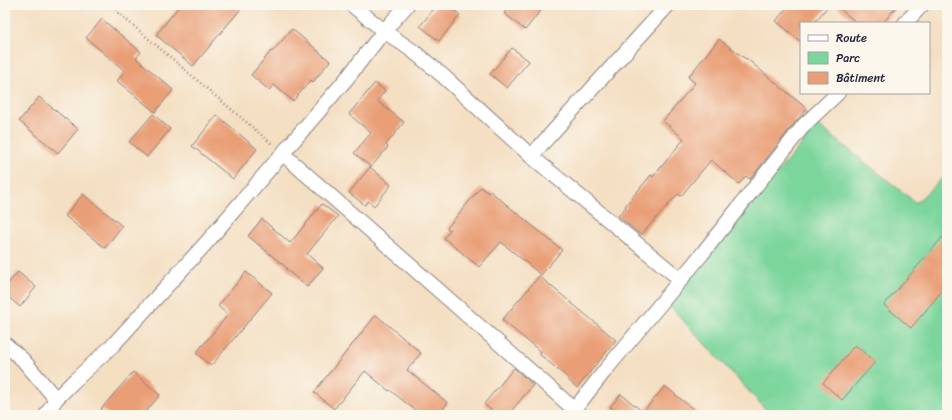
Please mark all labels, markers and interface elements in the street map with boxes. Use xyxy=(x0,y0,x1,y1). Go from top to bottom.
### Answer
legend xyxy=(800,22,930,94)
text: Route xyxy=(836,27,867,49)
text: Parc xyxy=(836,47,860,69)
text: Bâtiment xyxy=(836,67,885,89)

